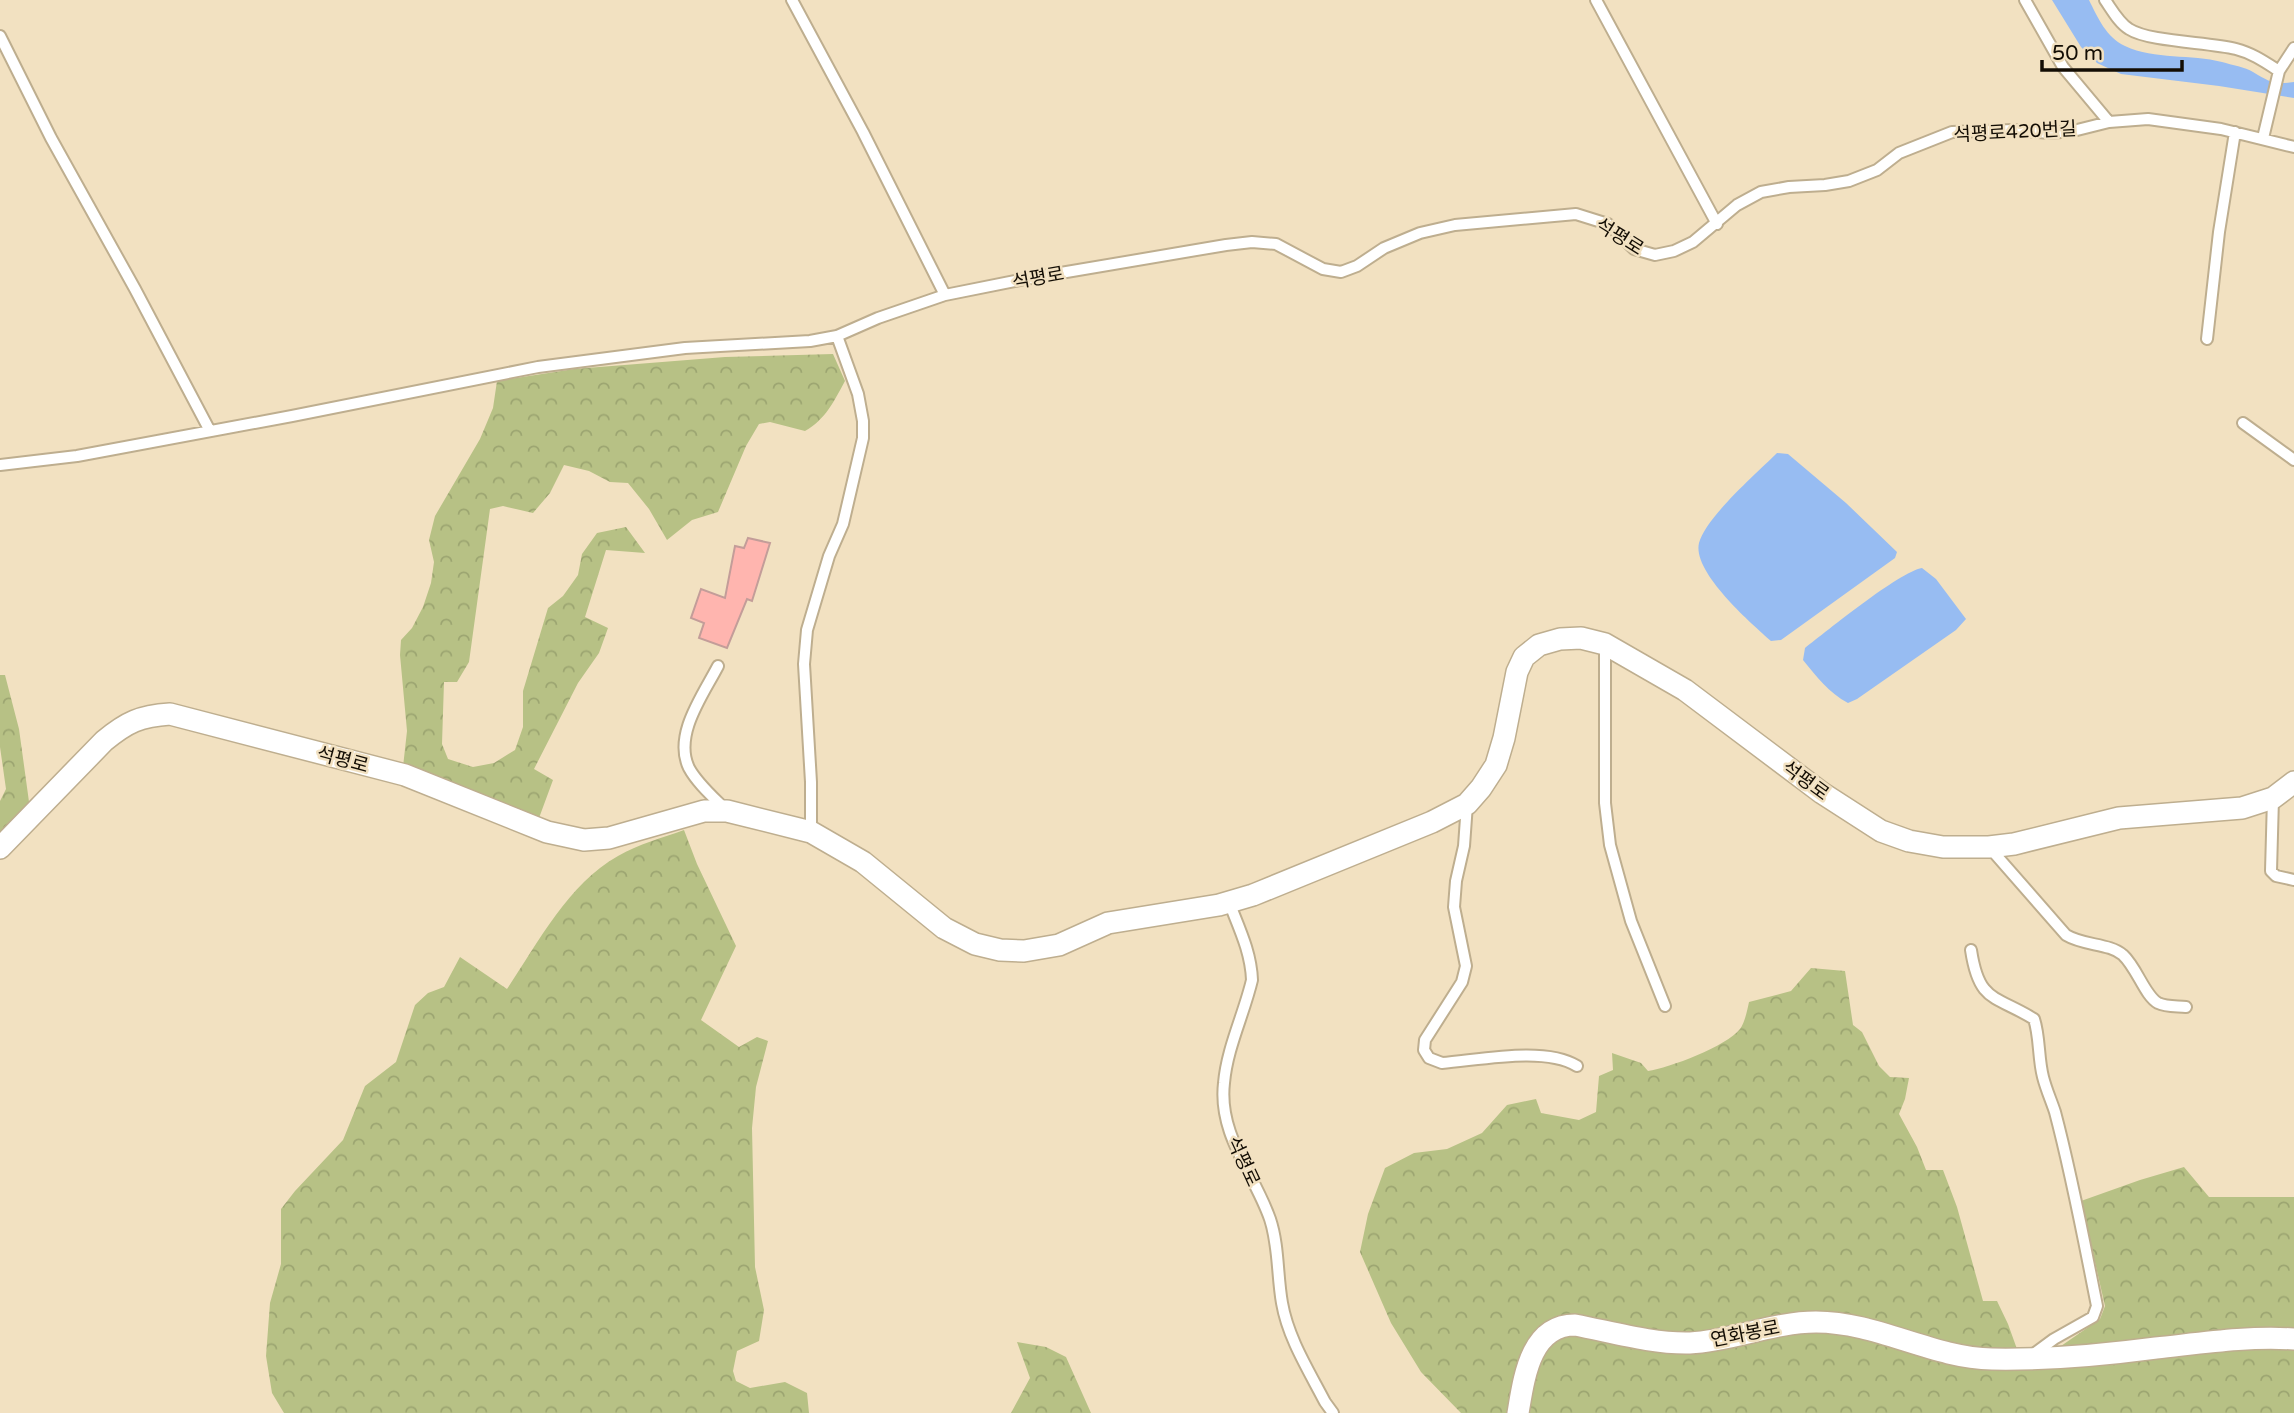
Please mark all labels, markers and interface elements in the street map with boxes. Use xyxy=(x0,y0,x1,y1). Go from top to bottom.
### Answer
scale bar xyxy=(2042,28,2182,72)
text: 50 m xyxy=(2052,41,2103,66)
street label: 석평로420번길 xyxy=(1953,118,2077,146)
street label: 석평로 xyxy=(1591,214,1648,260)
street label: 석평로 xyxy=(1010,263,1066,293)
street label: 석평로 xyxy=(315,743,371,777)
street label: 석평로 xyxy=(1778,756,1833,805)
street label: 석평로 xyxy=(1222,1133,1264,1190)
street label: 연화봉로 xyxy=(1709,1317,1782,1351)

